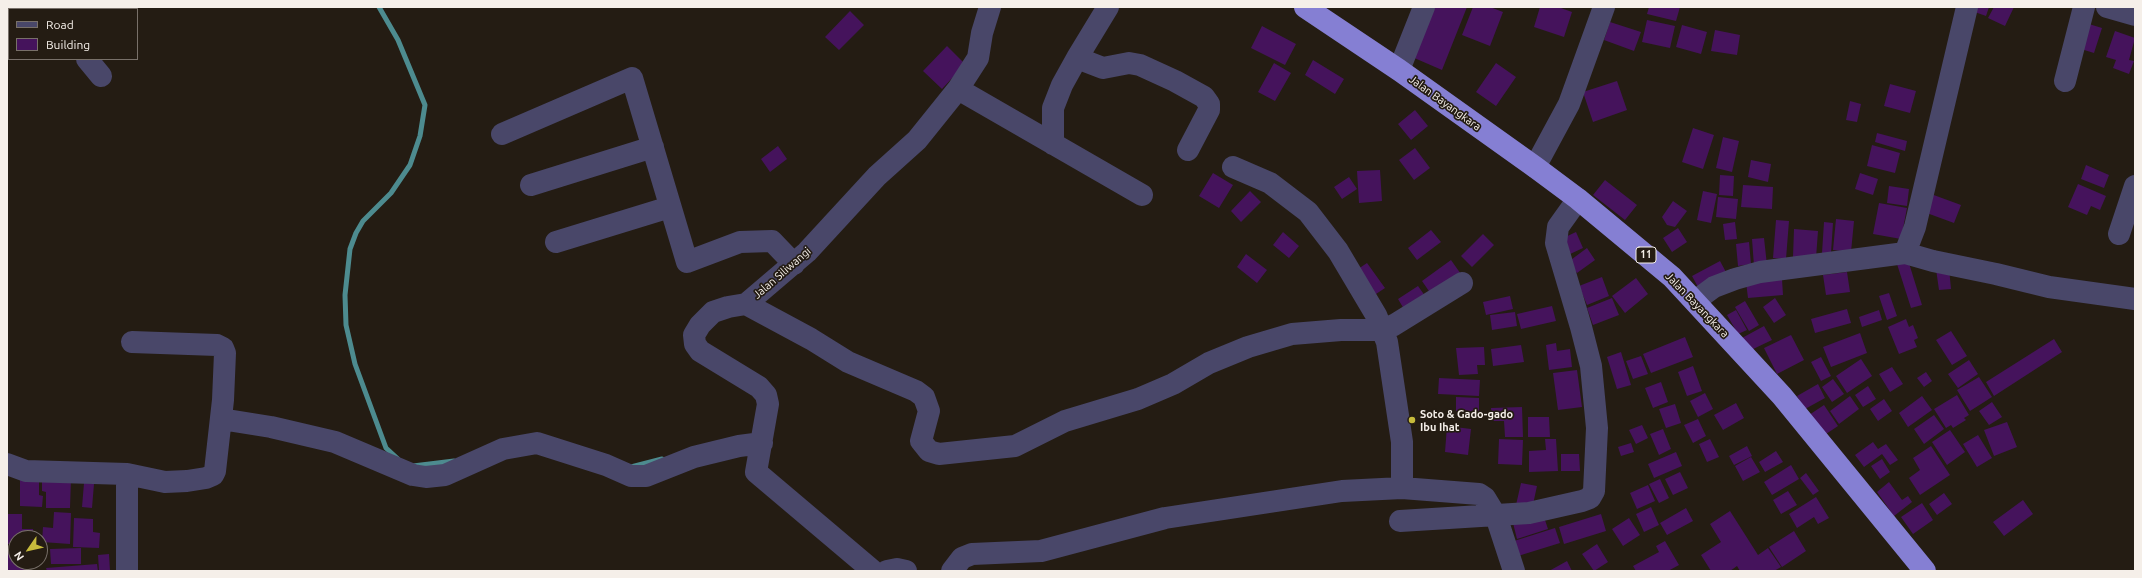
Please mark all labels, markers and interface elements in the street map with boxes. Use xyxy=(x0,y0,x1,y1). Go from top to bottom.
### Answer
legend xyxy=(8,8,138,60)
text: Road xyxy=(46,18,74,31)
text: Building xyxy=(46,38,90,51)
street label: Jalan Bayangkara xyxy=(1406,72,1484,134)
street label: Jalan Siliwangi xyxy=(751,244,813,302)
road number: 11 xyxy=(1636,247,1656,263)
street label: Jalan Bayangkara xyxy=(1663,270,1731,340)
place label: Soto & Gado-gado Ibu Ihat xyxy=(1420,407,1513,433)
marker: Soto & Gado-gado Ibu Ihat xyxy=(1407,415,1417,425)
north arrow xyxy=(8,530,48,570)
text: N xyxy=(12,549,26,563)

